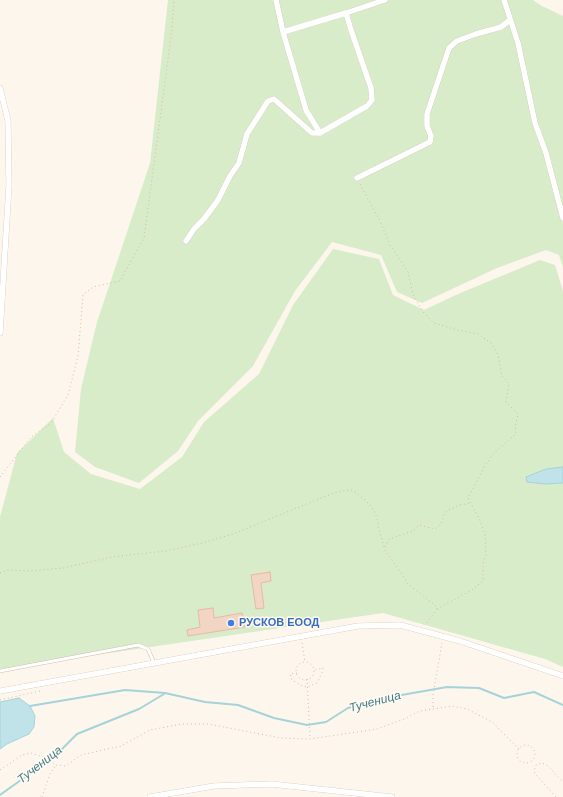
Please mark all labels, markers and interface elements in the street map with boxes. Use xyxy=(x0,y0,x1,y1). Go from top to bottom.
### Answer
place label: РУСКОВ ЕООД xyxy=(239,616,319,630)
marker: РУСКОВ ЕООД xyxy=(226,618,236,628)
water label: Тученица xyxy=(348,688,402,716)
water label: Тученица xyxy=(15,743,65,787)

